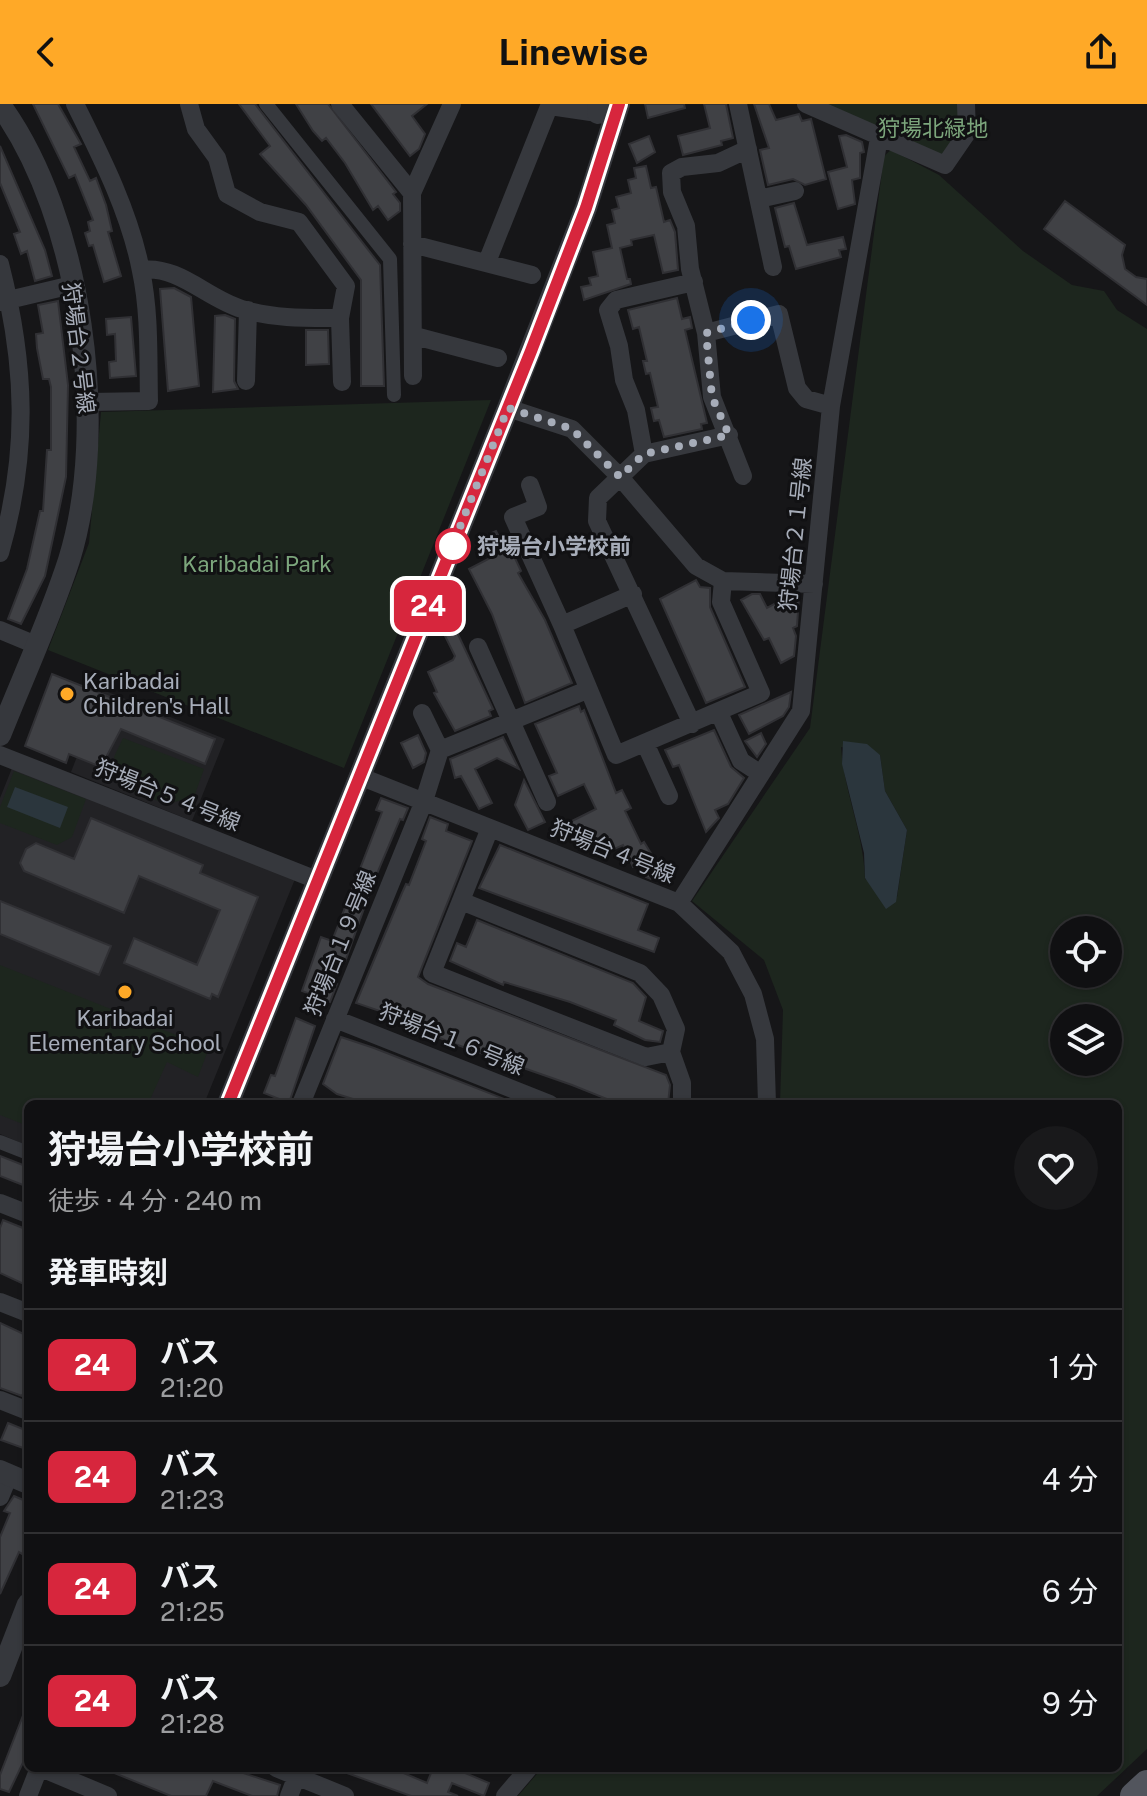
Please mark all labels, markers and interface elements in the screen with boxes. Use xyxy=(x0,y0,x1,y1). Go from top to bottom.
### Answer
icon: back xyxy=(24,30,68,74)
icon: share xyxy=(1079,30,1123,74)
text: Linewise xyxy=(499,31,648,73)
park label: 狩場北緑地 xyxy=(878,115,988,141)
street label: 狩場台２号線 xyxy=(58,281,100,415)
your location xyxy=(731,300,771,340)
street label: 狩場台２１号線 xyxy=(774,456,816,612)
marker: 狩場台小学校前 xyxy=(436,529,470,563)
place label: 狩場台小学校前 xyxy=(477,533,631,559)
park label: Karibadai Park xyxy=(182,551,332,577)
line badge: 24 xyxy=(392,580,464,632)
text: 24 xyxy=(410,589,446,622)
place label: Karibadai Children's Hall xyxy=(83,668,230,719)
marker: Karibadai Children's Hall xyxy=(58,685,76,703)
street label: 狩場台５４号線 xyxy=(92,754,244,836)
street label: 狩場台４号線 xyxy=(547,814,679,888)
street label: 狩場台１９号線 xyxy=(299,867,381,1019)
map controls xyxy=(1050,916,1122,1076)
button: locate xyxy=(1050,916,1122,988)
marker: Karibadai Elementary School xyxy=(116,983,134,1001)
street label: 狩場台１６号線 xyxy=(376,998,528,1080)
button: layers xyxy=(1050,1004,1122,1076)
place label: Karibadai Elementary School xyxy=(28,1005,222,1056)
button: heart xyxy=(1014,1126,1098,1210)
text: 狩場台小学校前 xyxy=(48,1127,314,1172)
text: 徒歩 · 4 分 · 240 m xyxy=(48,1185,262,1216)
text: 発車時刻 xyxy=(48,1254,168,1290)
text: バス xyxy=(160,1334,220,1370)
text: 24 xyxy=(74,1348,110,1381)
text: 1 分 xyxy=(1048,1349,1098,1385)
text: 21:20 xyxy=(160,1372,224,1403)
text: バス xyxy=(160,1446,220,1482)
text: 24 xyxy=(74,1460,110,1493)
text: 4 分 xyxy=(1042,1461,1098,1497)
text: 21:23 xyxy=(160,1484,224,1515)
text: バス xyxy=(160,1558,220,1594)
text: 24 xyxy=(74,1572,110,1605)
text: 6 分 xyxy=(1042,1573,1098,1609)
text: 21:25 xyxy=(160,1596,225,1627)
text: バス xyxy=(160,1670,220,1706)
text: 24 xyxy=(74,1684,110,1717)
text: 9 分 xyxy=(1042,1685,1098,1721)
text: 21:28 xyxy=(160,1708,225,1739)

